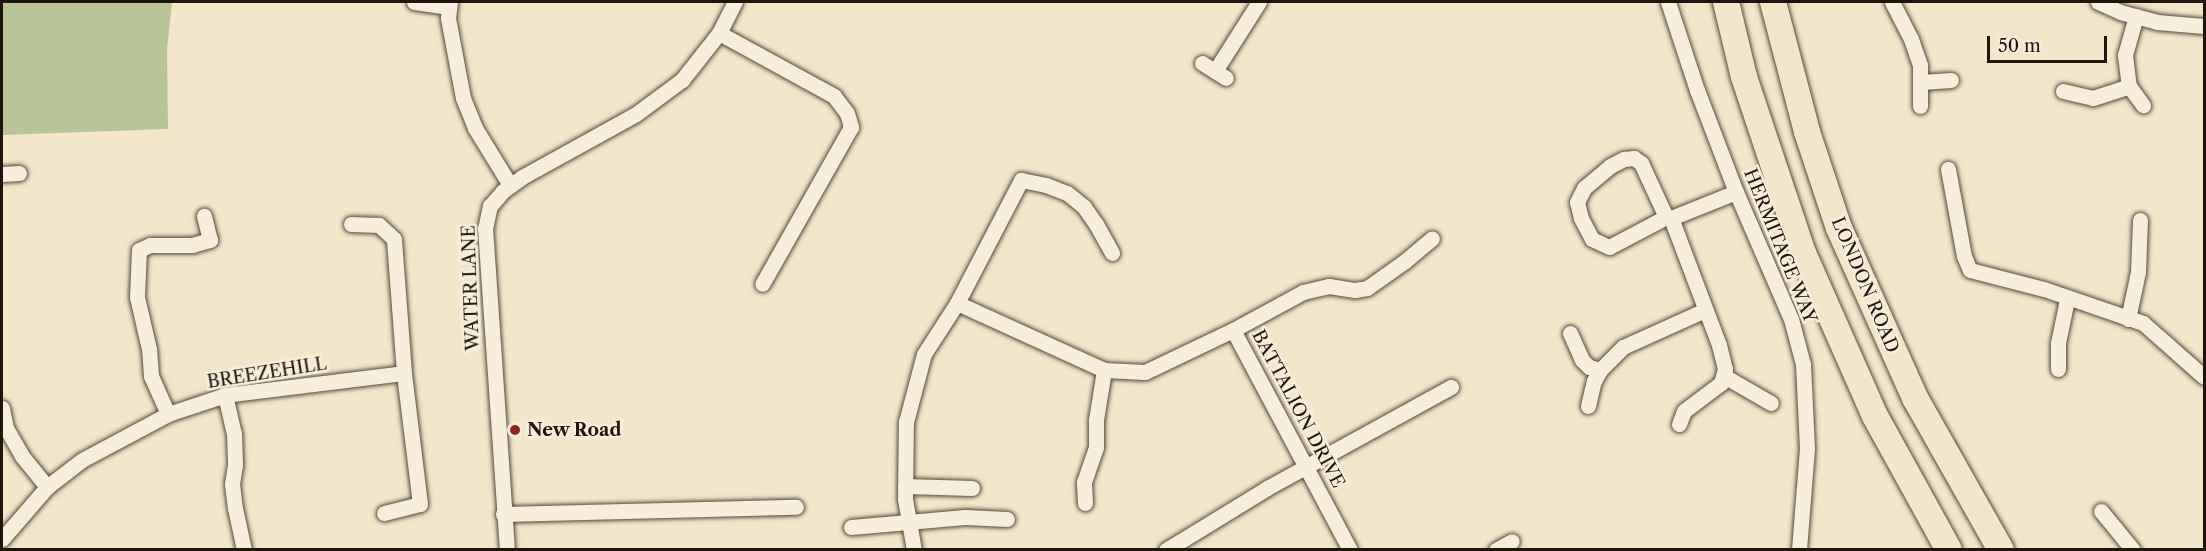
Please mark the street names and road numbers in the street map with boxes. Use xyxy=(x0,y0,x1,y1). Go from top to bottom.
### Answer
street label: HERMITAGE WAY xyxy=(1739,165,1821,327)
street label: LONDON ROAD xyxy=(1827,214,1903,356)
street label: WATER LANE xyxy=(458,224,484,352)
street label: BATTALION DRIVE xyxy=(1247,326,1349,492)
street label: BREEZEHILL xyxy=(206,353,328,393)

